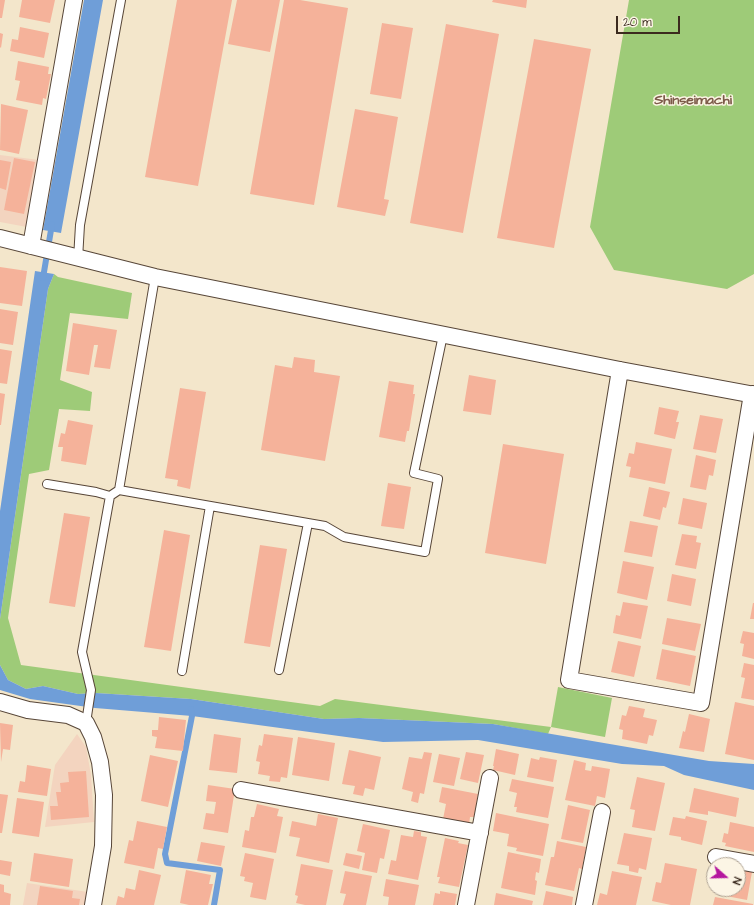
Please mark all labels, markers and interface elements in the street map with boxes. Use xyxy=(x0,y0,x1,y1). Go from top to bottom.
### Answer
scale bar xyxy=(618,8,682,34)
text: 20 m xyxy=(623,14,652,31)
district label: Shinseimachi xyxy=(654,93,732,109)
north arrow xyxy=(706,857,746,897)
text: N xyxy=(729,875,745,887)

